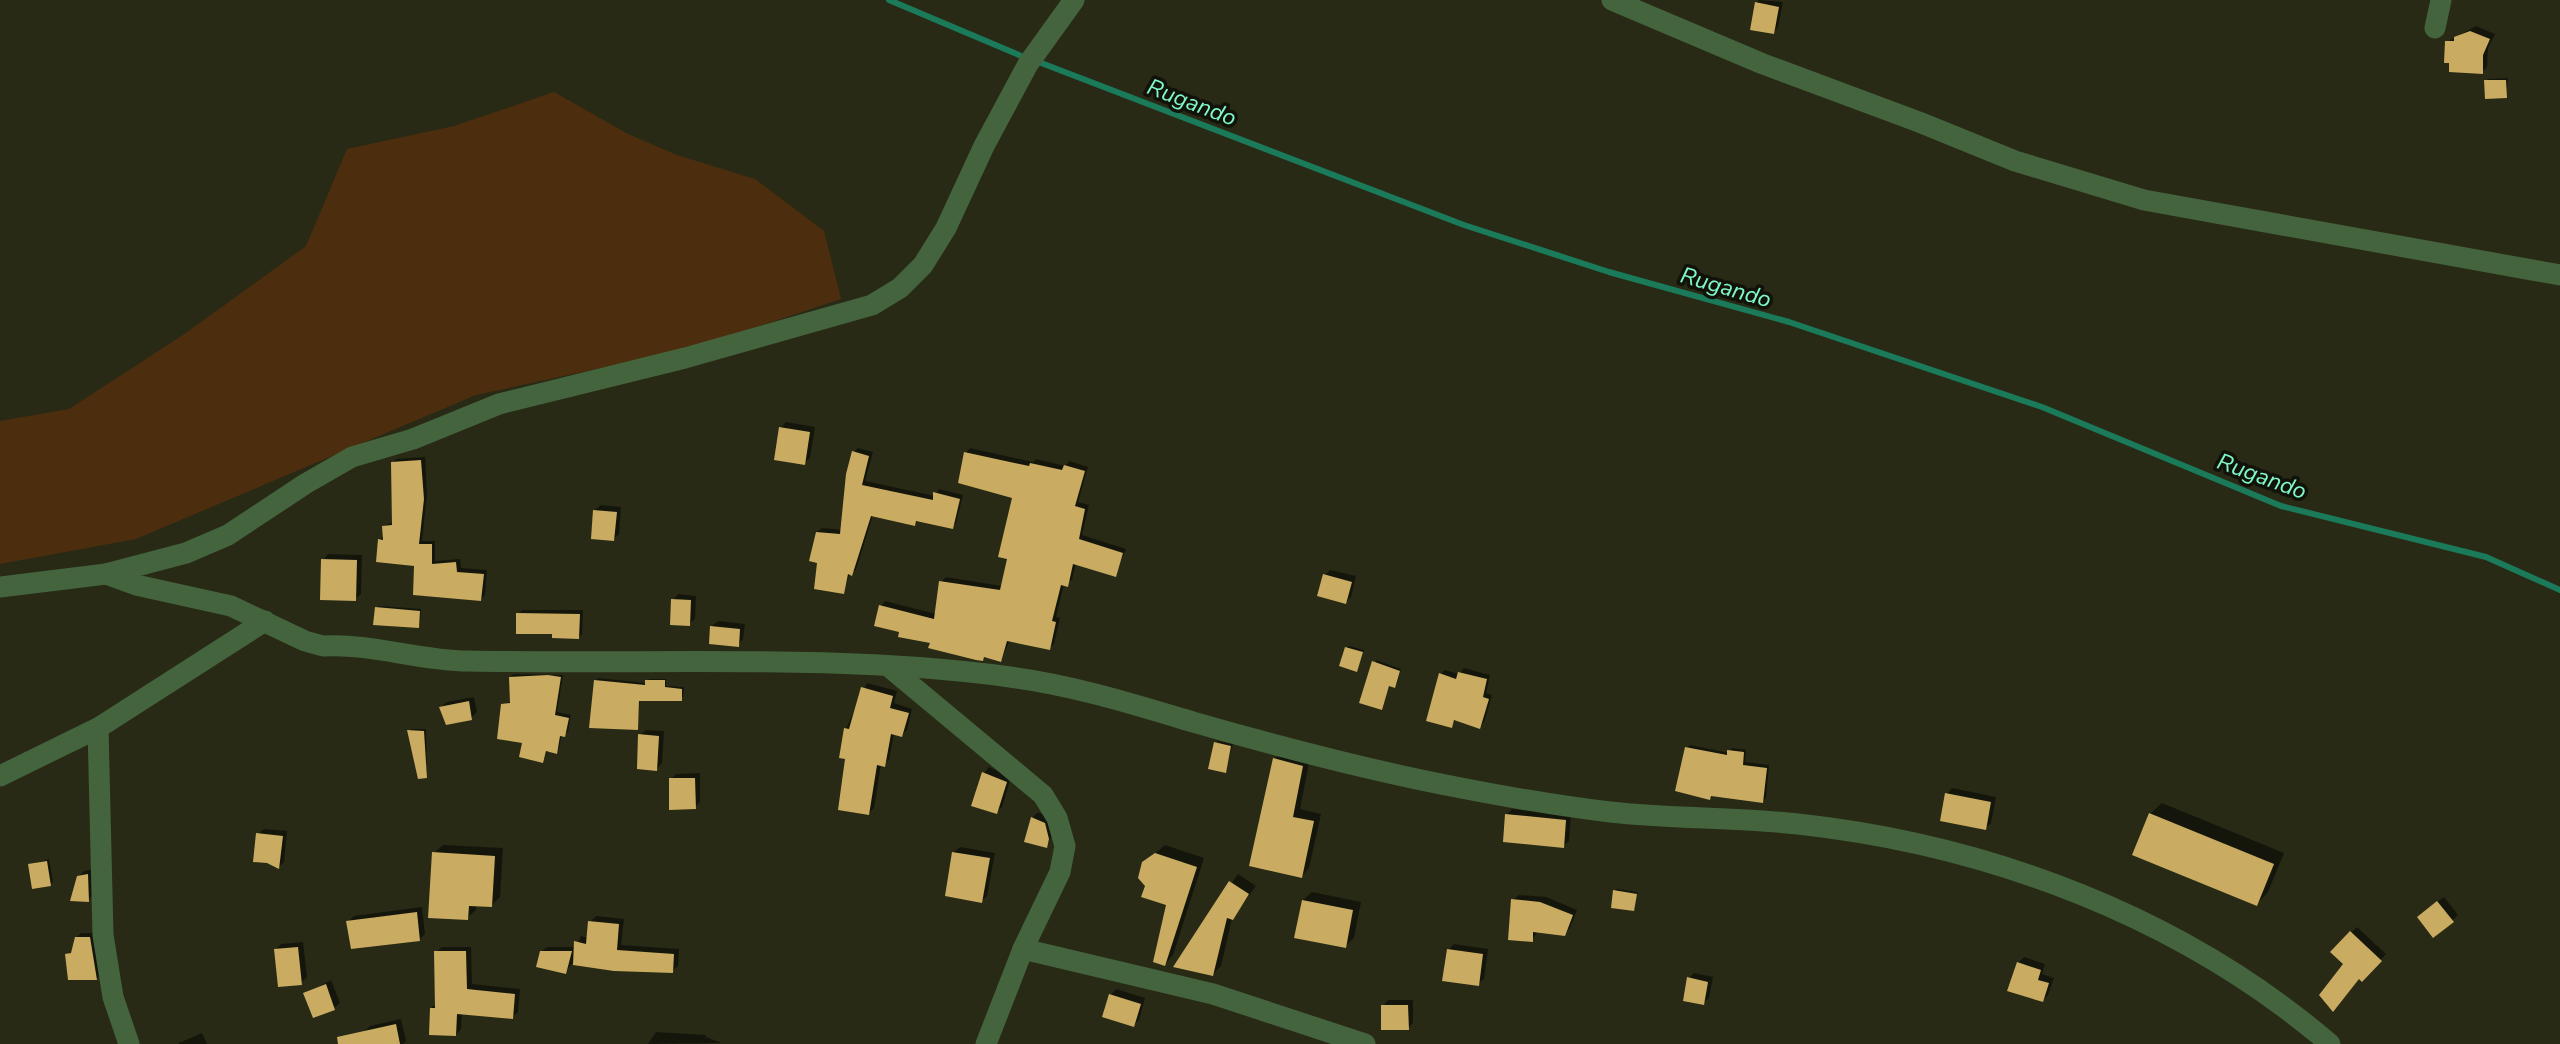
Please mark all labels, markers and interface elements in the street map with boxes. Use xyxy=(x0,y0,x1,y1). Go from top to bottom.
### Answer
water label: Rugando xyxy=(1143,71,1241,134)
water label: Rugando xyxy=(1677,260,1775,315)
water label: Rugando xyxy=(2213,446,2311,507)

